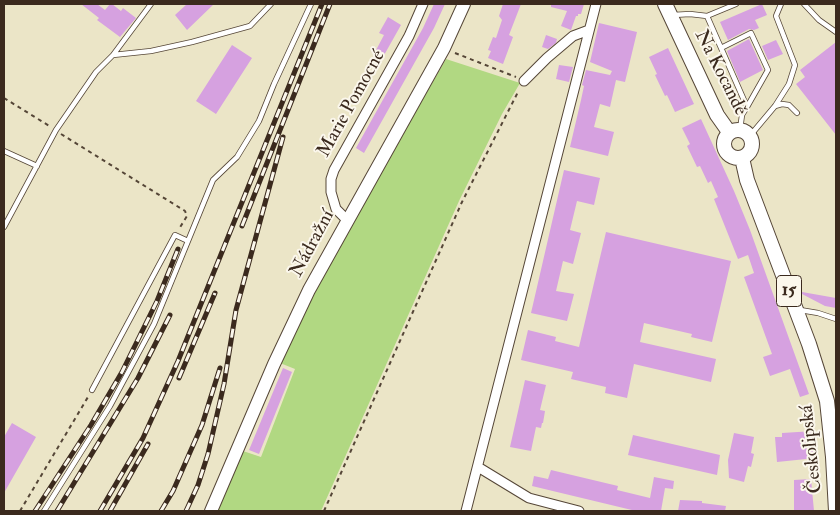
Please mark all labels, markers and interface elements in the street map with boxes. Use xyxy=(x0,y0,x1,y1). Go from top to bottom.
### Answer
street label: Na Kocandě xyxy=(689,26,751,120)
street label: Marie Pomocné xyxy=(313,46,391,162)
street label: Nádražní xyxy=(286,207,340,281)
road number: 15 xyxy=(776,276,802,306)
street label: Českolipská xyxy=(796,404,828,494)

